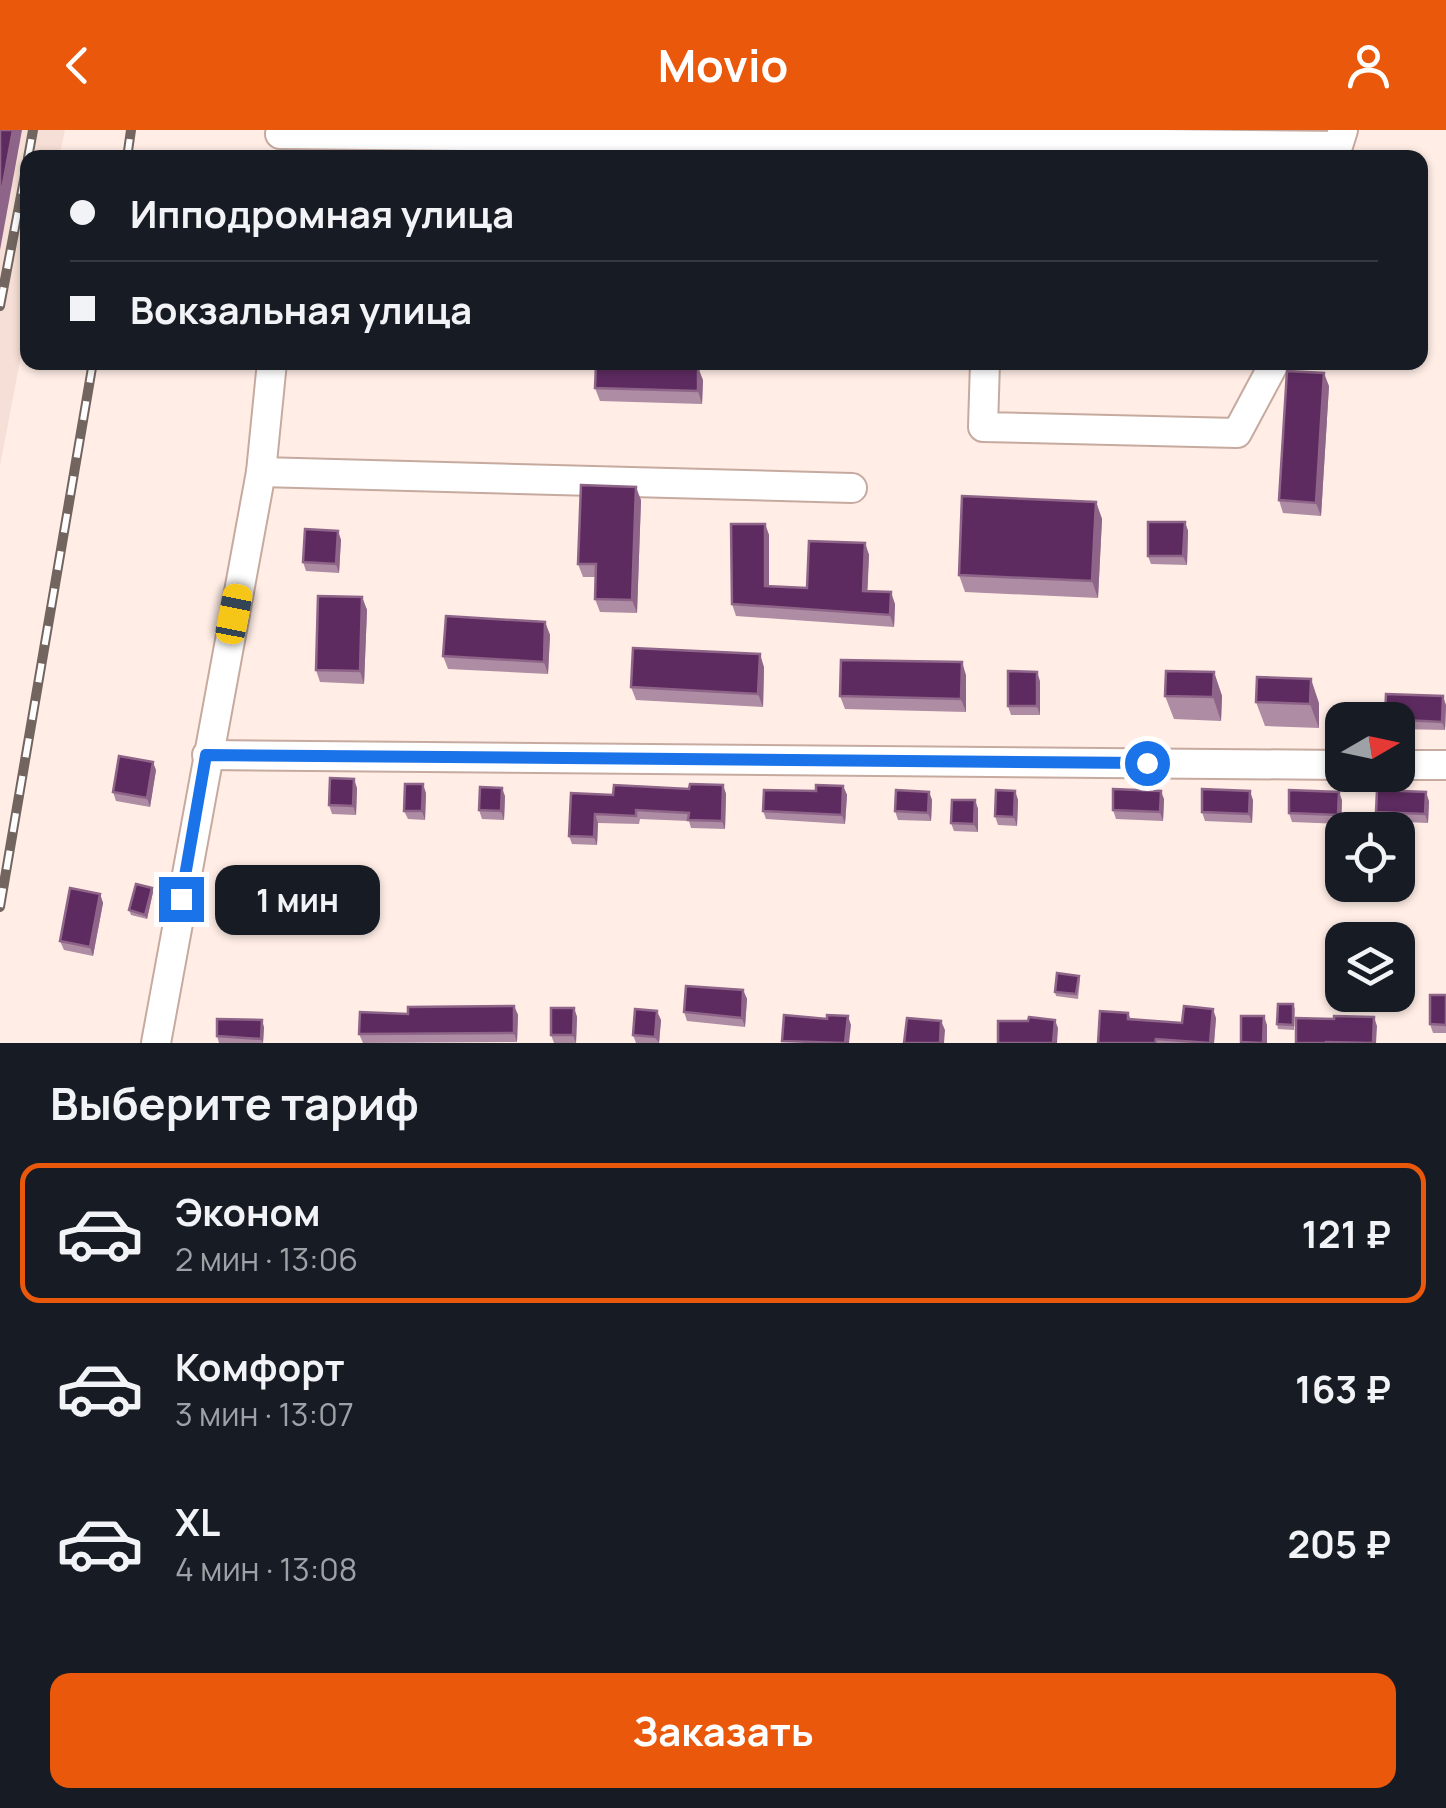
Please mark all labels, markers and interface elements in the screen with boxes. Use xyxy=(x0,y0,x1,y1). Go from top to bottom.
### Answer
text: Movio xyxy=(658,34,788,96)
icon: back xyxy=(50,38,105,93)
icon: person xyxy=(1341,38,1396,93)
text: Ипподромная улица xyxy=(130,187,514,239)
text: Вокзальная улица xyxy=(130,283,472,335)
car xyxy=(214,582,254,646)
north arrow xyxy=(1325,702,1415,792)
map controls xyxy=(1325,702,1415,1012)
route start xyxy=(1125,741,1170,786)
button: locate xyxy=(1325,812,1415,902)
callout: 1 мин xyxy=(216,864,381,934)
route end xyxy=(159,877,204,922)
text: 1 мин xyxy=(256,878,339,922)
button: layers xyxy=(1325,922,1415,1012)
text: Выберите тариф xyxy=(50,1072,419,1134)
text: Эконом xyxy=(175,1185,321,1237)
icon: car xyxy=(55,1188,145,1278)
text: 121 ₽ xyxy=(1301,1207,1391,1259)
text: 2 мин · 13:06 xyxy=(175,1237,358,1281)
text: Комфорт xyxy=(175,1340,345,1392)
icon: car xyxy=(55,1343,145,1433)
text: 163 ₽ xyxy=(1295,1362,1391,1414)
text: 3 мин · 13:07 xyxy=(175,1392,354,1436)
text: XL xyxy=(175,1495,220,1547)
icon: car xyxy=(55,1498,145,1588)
text: 205 ₽ xyxy=(1287,1517,1391,1569)
text: 4 мин · 13:08 xyxy=(175,1547,357,1591)
button: Заказать xyxy=(50,1673,1396,1788)

